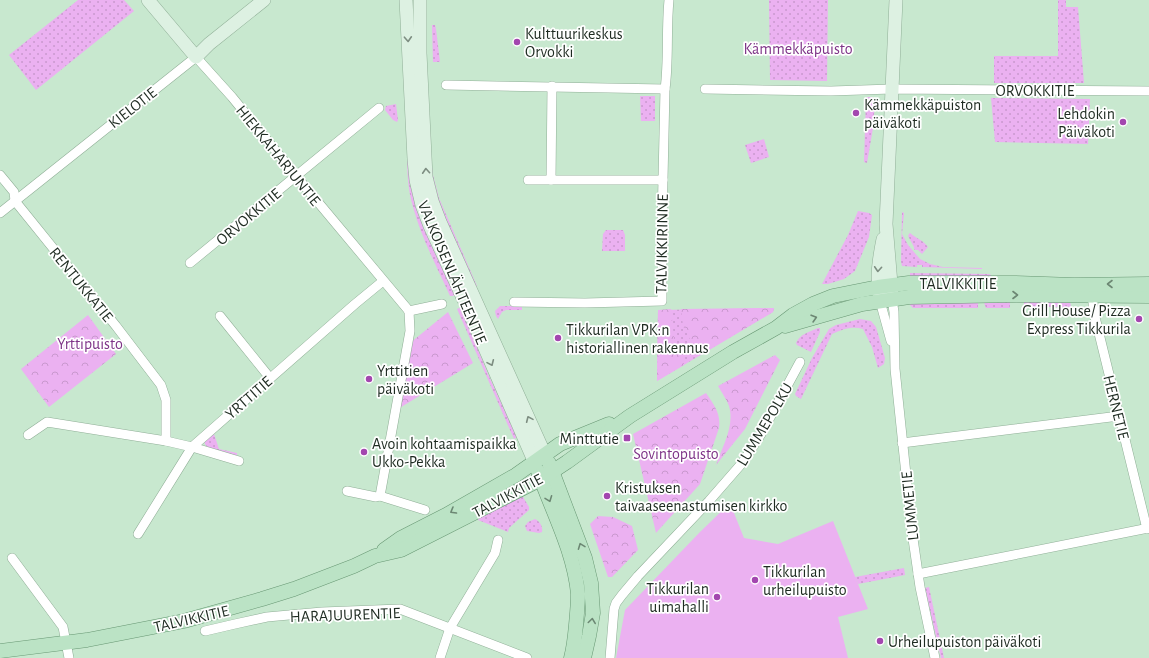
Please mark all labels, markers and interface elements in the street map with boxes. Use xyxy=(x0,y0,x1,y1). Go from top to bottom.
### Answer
place label: Kulttuurikeskus Orvokki xyxy=(525,26,623,60)
one-way arrow xyxy=(404,36,412,42)
marker: Kulttuurikeskus Orvokki xyxy=(512,37,522,47)
park label: Kämmekkäpuisto xyxy=(743,41,853,57)
street label: ORVOKKITIE xyxy=(995,83,1075,99)
street label: KIELOTIE xyxy=(106,84,160,131)
place label: Kämmekkäpuiston päiväkoti xyxy=(864,97,981,131)
street label: HIEKKAHARJUNTIE xyxy=(233,102,324,209)
place label: Lehdokin Päiväkoti xyxy=(1057,106,1115,140)
marker: Kämmekkäpuiston päiväkoti xyxy=(851,108,861,118)
marker: Lehdokin Päiväkoti xyxy=(1118,117,1128,127)
one-way arrow xyxy=(422,168,431,174)
street label: ORVOKKITIE xyxy=(213,185,284,248)
street label: TALVIKKIRINNE xyxy=(653,194,671,294)
street label: VALKOISENLÄHTEENTIE xyxy=(415,198,491,347)
street label: RENTUKKATIE xyxy=(46,244,116,325)
one-way arrow xyxy=(874,266,883,272)
street label: TALVIKKITIE xyxy=(920,276,997,292)
one-way arrow xyxy=(1107,280,1113,288)
one-way arrow xyxy=(1012,291,1018,299)
place label: Grill House/ Pizza Express Tikkurila xyxy=(1022,303,1131,337)
one-way arrow xyxy=(810,314,817,323)
marker: Grill House/ Pizza Express Tikkurila xyxy=(1134,314,1144,324)
place label: Tikkurilan VPK:n historiallinen rakennus xyxy=(566,322,709,356)
marker: Tikkurilan VPK:n historiallinen rakennus xyxy=(553,333,563,343)
park label: Yrttipuisto xyxy=(57,336,123,352)
one-way arrow xyxy=(486,358,494,366)
place label: Yrttitien päiväkoti xyxy=(377,363,434,397)
street label: YRTTITIE xyxy=(222,373,275,422)
street label: HERNETIE xyxy=(1100,373,1132,441)
marker: Yrttitien päiväkoti xyxy=(364,374,374,384)
street label: LUMMEPOLKU xyxy=(734,380,796,469)
one-way arrow xyxy=(526,416,534,424)
place label: Minttutie xyxy=(560,431,619,447)
marker: Minttutie xyxy=(622,433,632,443)
place label: Avoin kohtaamispaikka Ukko-Pekka xyxy=(372,436,517,470)
park label: Sovintopuisto xyxy=(633,446,719,462)
marker: Avoin kohtaamispaikka Ukko-Pekka xyxy=(359,447,369,457)
street label: LUMMETIE xyxy=(898,470,922,541)
street label: TALVIKKITIE xyxy=(470,471,545,521)
place label: Kristuksen taivaaseenastumisen kirkko xyxy=(615,480,788,514)
marker: Kristuksen taivaaseenastumisen kirkko xyxy=(602,491,612,501)
one-way arrow xyxy=(544,496,552,503)
one-way arrow xyxy=(450,507,457,514)
one-way arrow xyxy=(577,542,585,549)
place label: Tikkurilan urheilupuisto xyxy=(763,564,847,598)
marker: Tikkurilan urheilupuisto xyxy=(750,575,760,585)
place label: Tikkurilan uimahalli xyxy=(646,581,709,615)
marker: Tikkurilan uimahalli xyxy=(712,592,722,602)
street label: TALVIKKITIE xyxy=(152,602,231,635)
street label: HARAJUURENTIE xyxy=(290,605,401,625)
one-way arrow xyxy=(587,618,596,624)
place label: Urheilupuiston päiväkoti xyxy=(888,634,1041,650)
marker: Urheilupuiston päiväkoti xyxy=(875,636,885,646)

